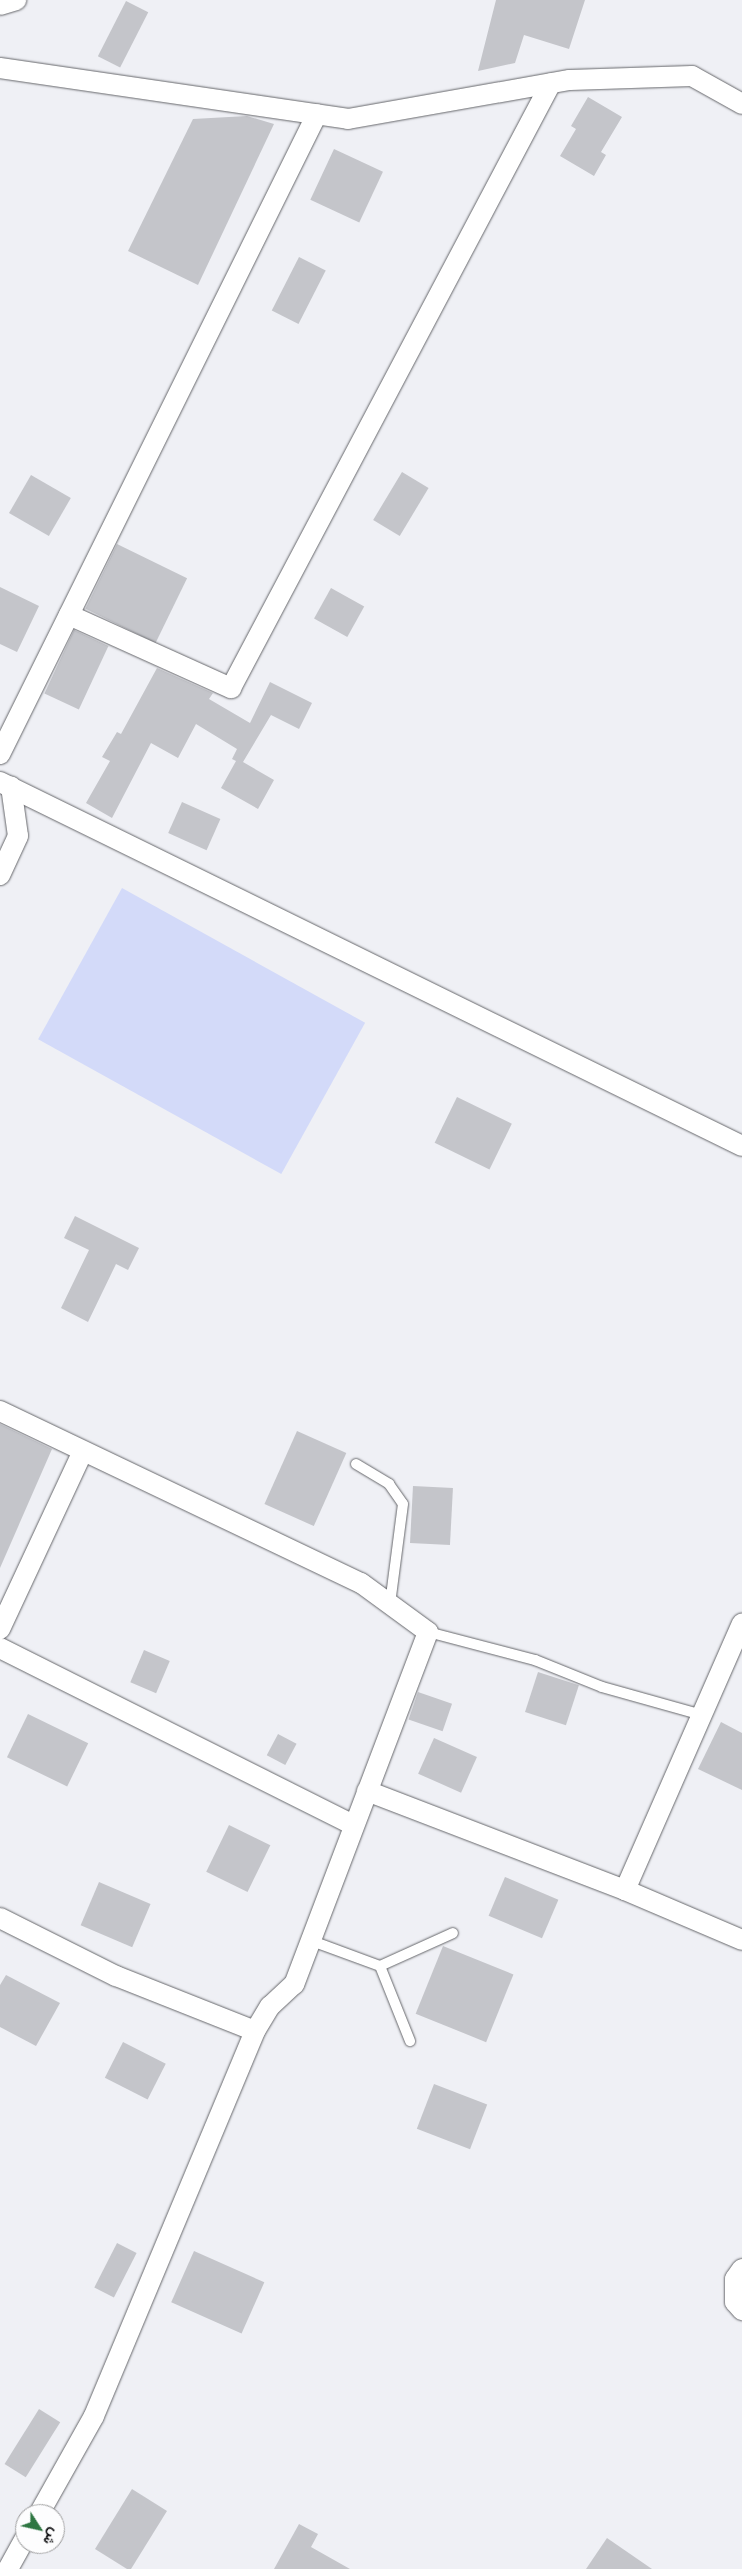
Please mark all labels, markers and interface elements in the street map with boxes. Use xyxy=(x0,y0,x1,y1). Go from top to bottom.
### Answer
north arrow xyxy=(15,2504,65,2554)
text: ش xyxy=(38,2524,64,2550)

